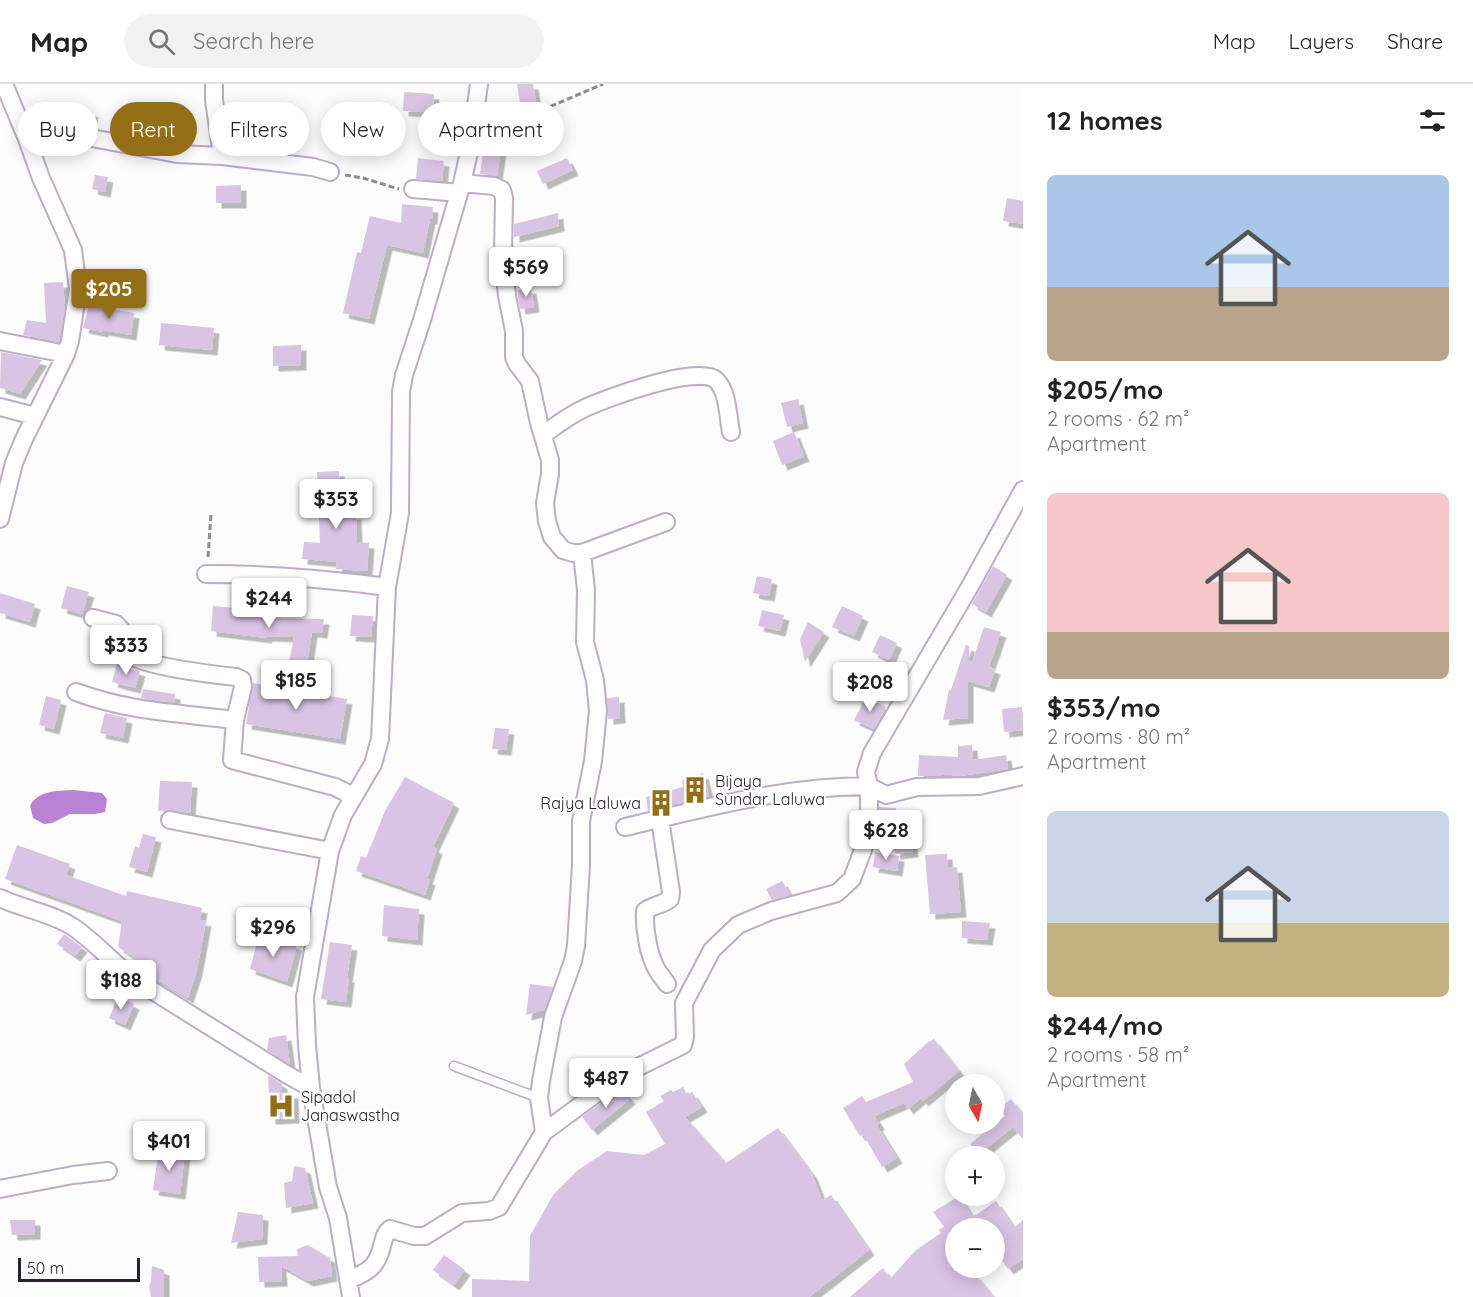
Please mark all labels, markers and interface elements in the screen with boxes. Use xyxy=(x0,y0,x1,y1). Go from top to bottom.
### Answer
search box xyxy=(124,14,544,68)
text: Map xyxy=(30,24,88,59)
icon: search xyxy=(145,25,178,58)
text: Search here xyxy=(193,27,315,55)
text: Map xyxy=(1213,28,1256,54)
text: Layers xyxy=(1289,28,1354,54)
text: Share xyxy=(1387,28,1443,54)
chip: Buy xyxy=(18,102,98,156)
chip: Rent xyxy=(110,102,197,156)
chip: Filters xyxy=(209,102,309,156)
chip: New xyxy=(321,102,406,156)
chip: Apartment xyxy=(418,102,564,156)
text: 12 homes xyxy=(1047,104,1163,137)
icon: filters xyxy=(1416,104,1449,137)
icon: home xyxy=(1194,214,1302,322)
pin: $569 xyxy=(490,247,562,298)
text: $569 xyxy=(503,254,549,279)
pin: $205 xyxy=(73,269,145,320)
text: $205 xyxy=(85,276,133,301)
text: $205/mo xyxy=(1047,373,1163,406)
text: 2 rooms · 62 m² xyxy=(1047,406,1189,431)
text: Apartment xyxy=(1047,431,1147,456)
pin: $353 xyxy=(300,479,372,530)
text: $353 xyxy=(314,486,358,511)
icon: home xyxy=(1194,532,1302,640)
pin: $244 xyxy=(233,578,305,629)
text: $244 xyxy=(246,585,292,610)
pin: $333 xyxy=(90,625,162,676)
text: $333 xyxy=(104,632,148,657)
pin: $185 xyxy=(260,660,332,711)
pin: $208 xyxy=(834,662,906,713)
text: $185 xyxy=(275,667,317,692)
text: $208 xyxy=(847,669,893,694)
text: $353/mo xyxy=(1047,691,1160,724)
text: 2 rooms · 80 m² xyxy=(1047,724,1190,749)
text: Apartment xyxy=(1047,749,1147,774)
place label: Bijaya Sundar Laluwa xyxy=(715,771,825,809)
building icon: Bijaya Sundar Laluwa xyxy=(680,775,710,805)
building icon: Rajya Laluwa xyxy=(646,788,676,818)
place label: Rajya Laluwa xyxy=(540,793,641,813)
pin: $628 xyxy=(850,810,922,861)
text: $628 xyxy=(863,817,909,842)
icon: home xyxy=(1194,850,1302,958)
pin: $296 xyxy=(237,907,309,958)
text: $296 xyxy=(250,914,296,939)
pin: $188 xyxy=(85,960,157,1011)
text: $188 xyxy=(100,967,142,992)
text: $244/mo xyxy=(1047,1009,1163,1042)
text: 2 rooms · 58 m² xyxy=(1047,1042,1189,1067)
pin: $487 xyxy=(570,1058,642,1109)
text: $487 xyxy=(583,1065,629,1090)
text: Apartment xyxy=(1047,1067,1147,1092)
north arrow xyxy=(945,1074,1005,1134)
map controls xyxy=(945,1074,1005,1278)
place label: Sipadol Janaswastha xyxy=(301,1087,400,1125)
hospital icon: Sipadol Janaswastha xyxy=(266,1091,296,1121)
pin: $401 xyxy=(133,1121,205,1172)
text: $401 xyxy=(147,1128,191,1153)
button: + xyxy=(945,1146,1005,1206)
button: − xyxy=(945,1218,1005,1278)
scale bar xyxy=(18,1255,140,1282)
text: 50 m xyxy=(27,1258,64,1278)

